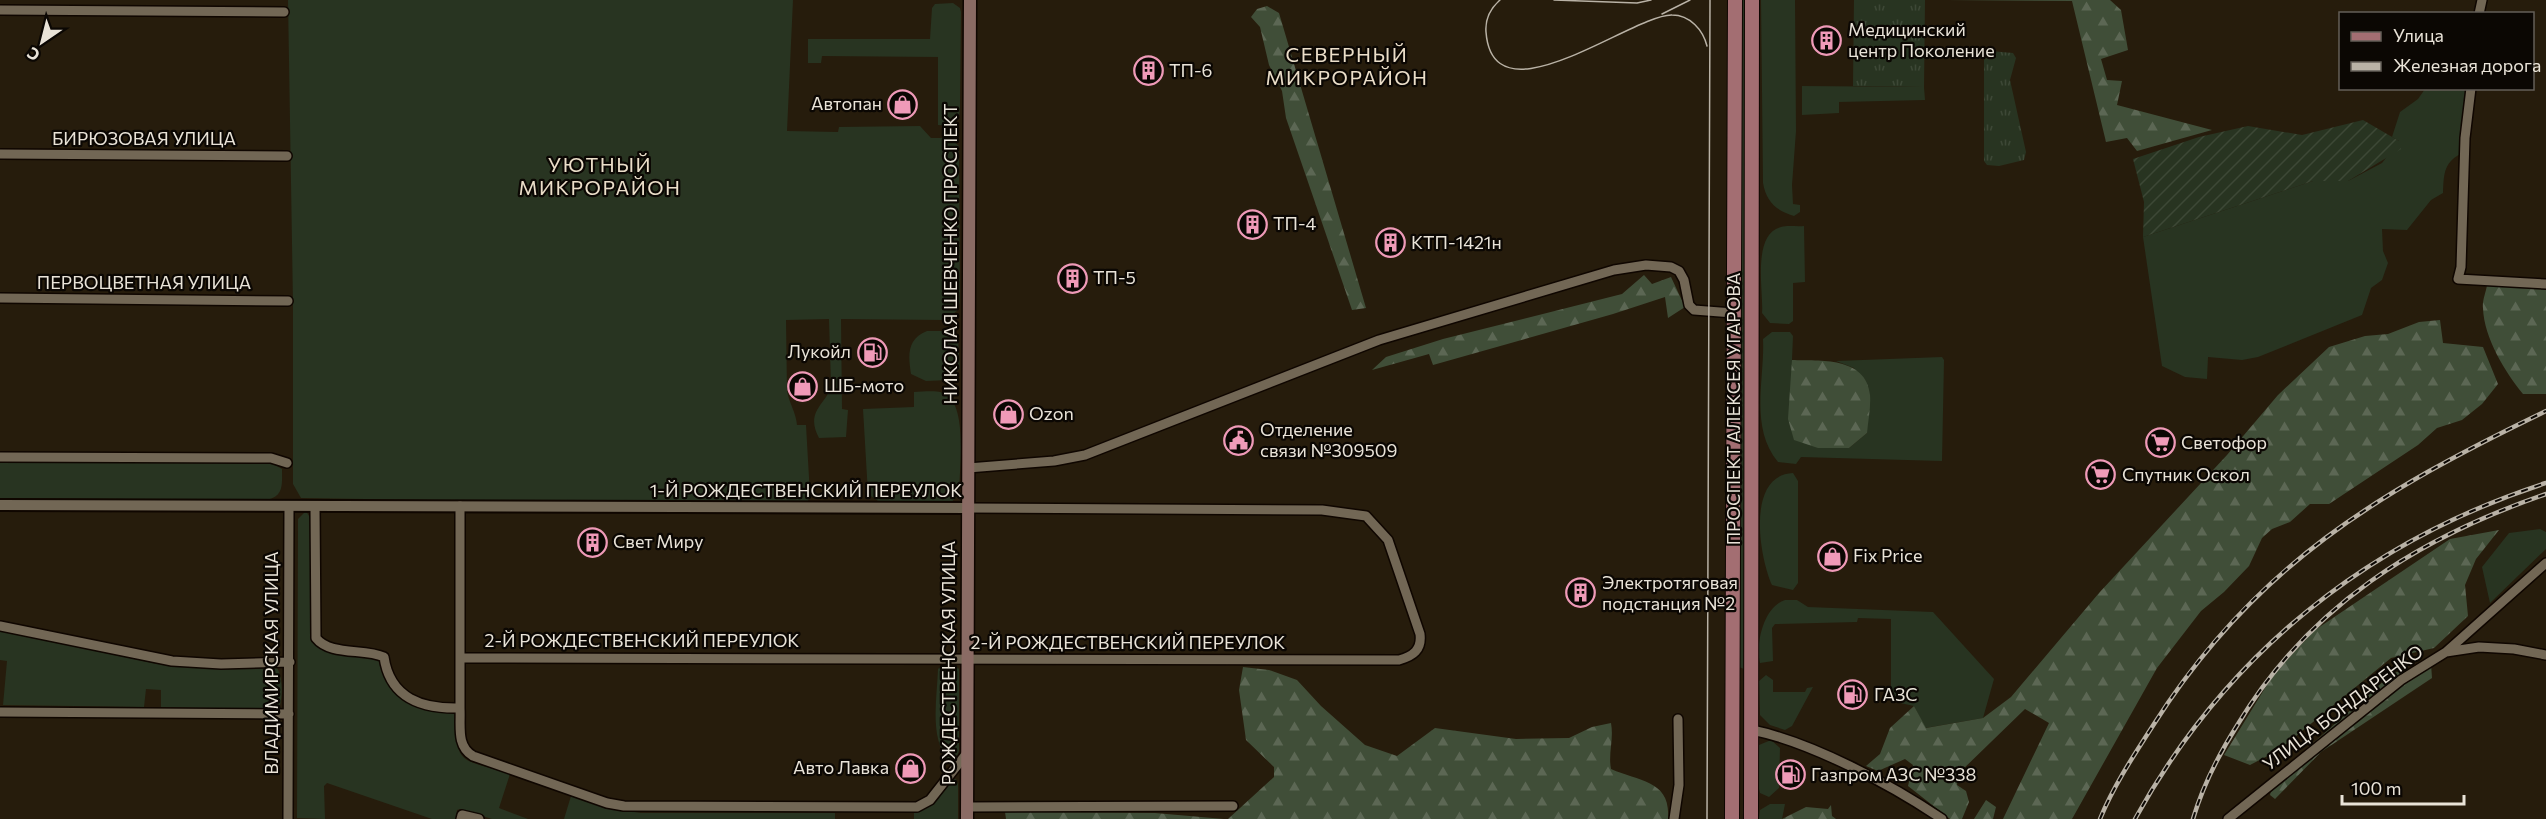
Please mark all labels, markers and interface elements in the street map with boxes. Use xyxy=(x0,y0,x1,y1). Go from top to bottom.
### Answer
north arrow xyxy=(12,12,72,72)
legend xyxy=(2339,12,2534,90)
place label: Медицинский центр Поколение xyxy=(1848,18,1995,61)
building icon: Медицинский центр Поколение xyxy=(1811,24,1843,56)
text: Улица xyxy=(2393,24,2444,46)
district label: СЕВЕРНЫЙ МИКРОРАЙОН xyxy=(1265,42,1429,89)
text: С xyxy=(23,44,43,66)
text: Железная дорога xyxy=(2393,54,2541,76)
building icon: ТП-6 xyxy=(1132,55,1164,87)
place label: ТП-6 xyxy=(1169,59,1213,81)
shop icon: Автопан xyxy=(887,88,919,120)
place label: Автопан xyxy=(811,92,882,114)
street label: НИКОЛАЯ ШЕВЧЕНКО ПРОСПЕКТ xyxy=(939,104,961,404)
street label: БИРЮЗОВАЯ УЛИЦА xyxy=(52,127,236,149)
district label: УЮТНЫЙ МИКРОРАЙОН xyxy=(518,152,682,199)
building icon: ТП-4 xyxy=(1236,208,1268,240)
place label: ТП-4 xyxy=(1273,212,1317,234)
building icon: КТП-1421н xyxy=(1374,227,1406,259)
place label: КТП-1421н xyxy=(1411,231,1502,253)
building icon: ТП-5 xyxy=(1056,262,1088,294)
place label: ТП-5 xyxy=(1093,266,1136,288)
street label: ПЕРВОЦВЕТНАЯ УЛИЦА xyxy=(37,271,251,293)
street label: ПРОСПЕКТ АЛЕКСЕЯ УГАРОВА xyxy=(1722,273,1744,545)
fuel station icon: Лукойл xyxy=(856,336,888,368)
place label: Лукойл xyxy=(787,340,851,362)
shop icon: ШБ-мото xyxy=(787,370,819,402)
place label: ШБ-мото xyxy=(824,374,904,396)
shop icon: Ozon xyxy=(992,398,1024,430)
place label: Ozon xyxy=(1029,402,1074,424)
place label: Отделение связи №309509 xyxy=(1260,418,1397,461)
public building icon: Отделение связи №309509 xyxy=(1223,424,1255,456)
supermarket icon: Светофор xyxy=(2144,427,2176,459)
place label: Светофор xyxy=(2181,431,2267,453)
supermarket icon: Спутник Оскол xyxy=(2085,459,2117,491)
place label: Спутник Оскол xyxy=(2122,463,2250,485)
street label: 1-Й РОЖДЕСТВЕНСКИЙ ПЕРЕУЛОК xyxy=(650,479,962,501)
building icon: Свет Миру xyxy=(576,526,608,558)
place label: Свет Миру xyxy=(613,530,703,552)
shop icon: Fix Price xyxy=(1816,540,1848,572)
street label: РОЖДЕСТВЕНСКАЯ УЛИЦА xyxy=(937,541,959,785)
place label: Fix Price xyxy=(1853,544,1922,566)
street label: ВЛАДИМИРСКАЯ УЛИЦА xyxy=(260,551,282,775)
place label: Электротяговая подстанция №2 xyxy=(1602,571,1738,614)
building icon: Электротяговая подстанция №2 xyxy=(1565,577,1597,609)
street label: 2-Й РОЖДЕСТВЕНСКИЙ ПЕРЕУЛОК xyxy=(485,629,799,651)
street label: 2-Й РОЖДЕСТВЕНСКИЙ ПЕРЕУЛОК xyxy=(971,631,1285,653)
street label: УЛИЦА БОНДАРЕНКО xyxy=(2258,640,2427,775)
fuel station icon: ГАЗС xyxy=(1837,679,1869,711)
place label: ГАЗС xyxy=(1874,683,1918,705)
shop icon: Авто Лавка xyxy=(894,752,926,784)
place label: Авто Лавка xyxy=(793,756,889,778)
fuel station icon: Газпром АЗС №338 xyxy=(1774,759,1806,791)
place label: Газпром АЗС №338 xyxy=(1811,763,1976,785)
scale bar xyxy=(2342,768,2464,806)
text: 100 m xyxy=(2351,777,2401,799)

